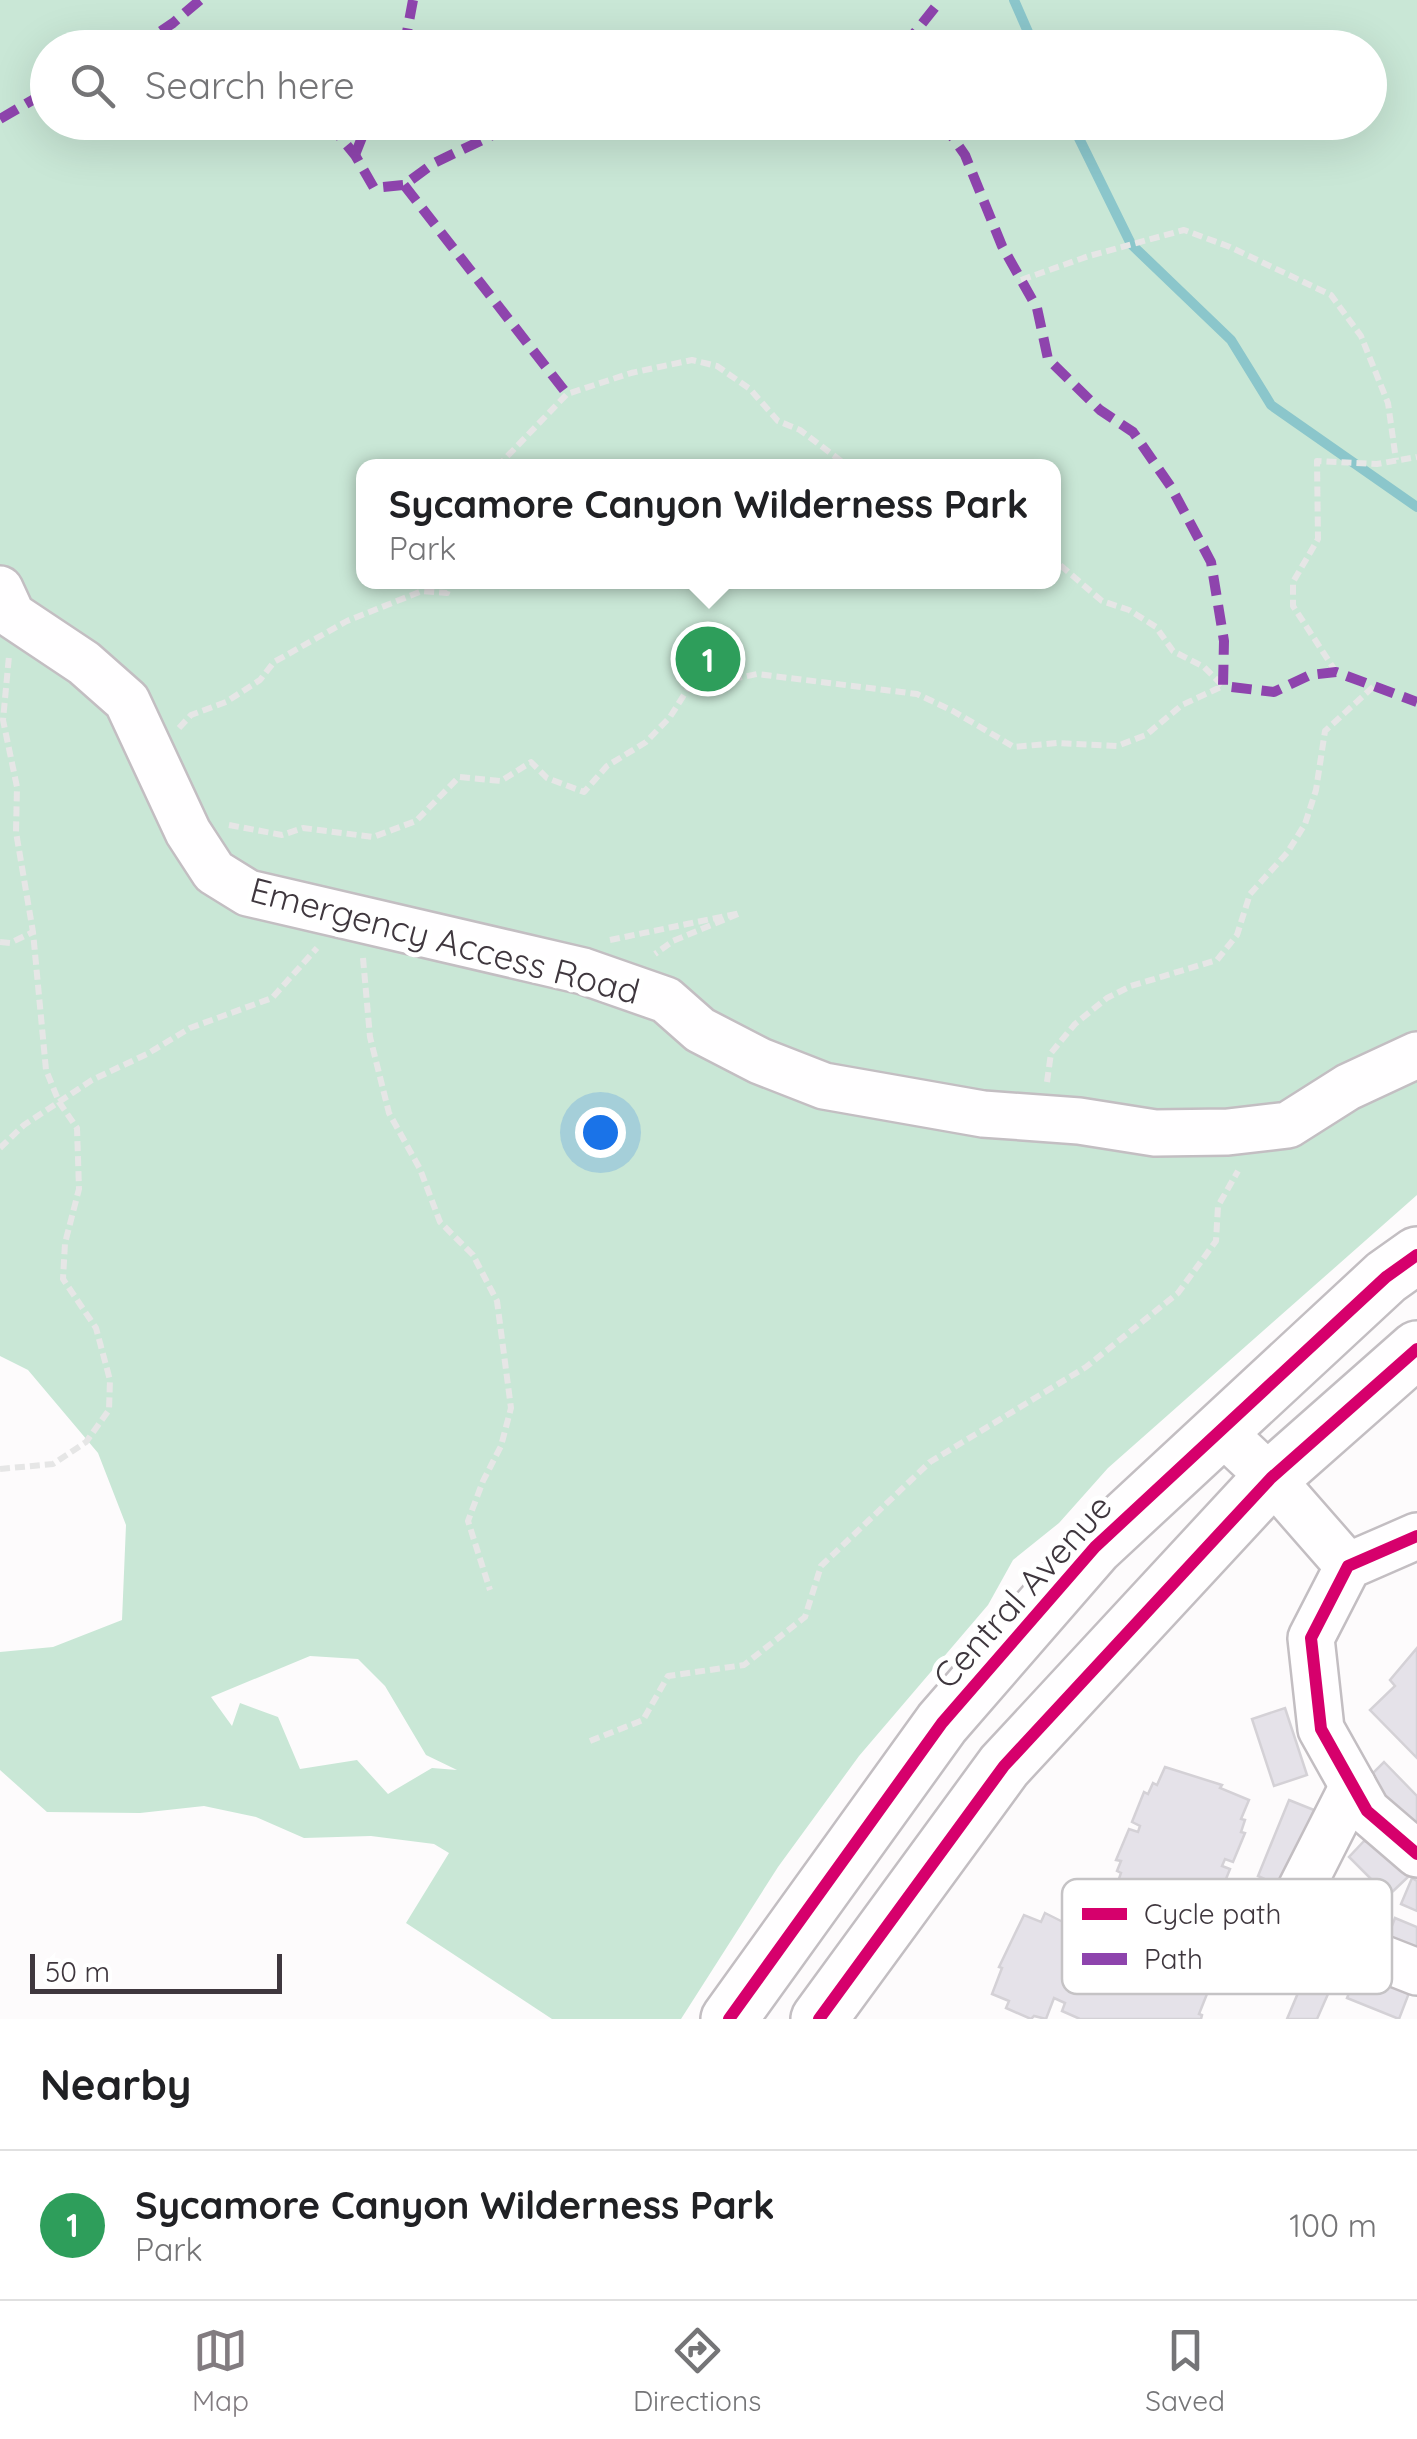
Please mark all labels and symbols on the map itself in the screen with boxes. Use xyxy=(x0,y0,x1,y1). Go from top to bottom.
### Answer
pin: 1 xyxy=(676,622,740,696)
street label: Emergency Access Road xyxy=(246,867,644,1013)
your location xyxy=(575,1107,626,1158)
street label: Central Avenue xyxy=(923,1485,1121,1697)
legend xyxy=(1062,1879,1392,1994)
text: Cycle path xyxy=(1144,1896,1282,1931)
text: Path xyxy=(1144,1941,1203,1976)
scale bar xyxy=(30,1949,282,1994)

